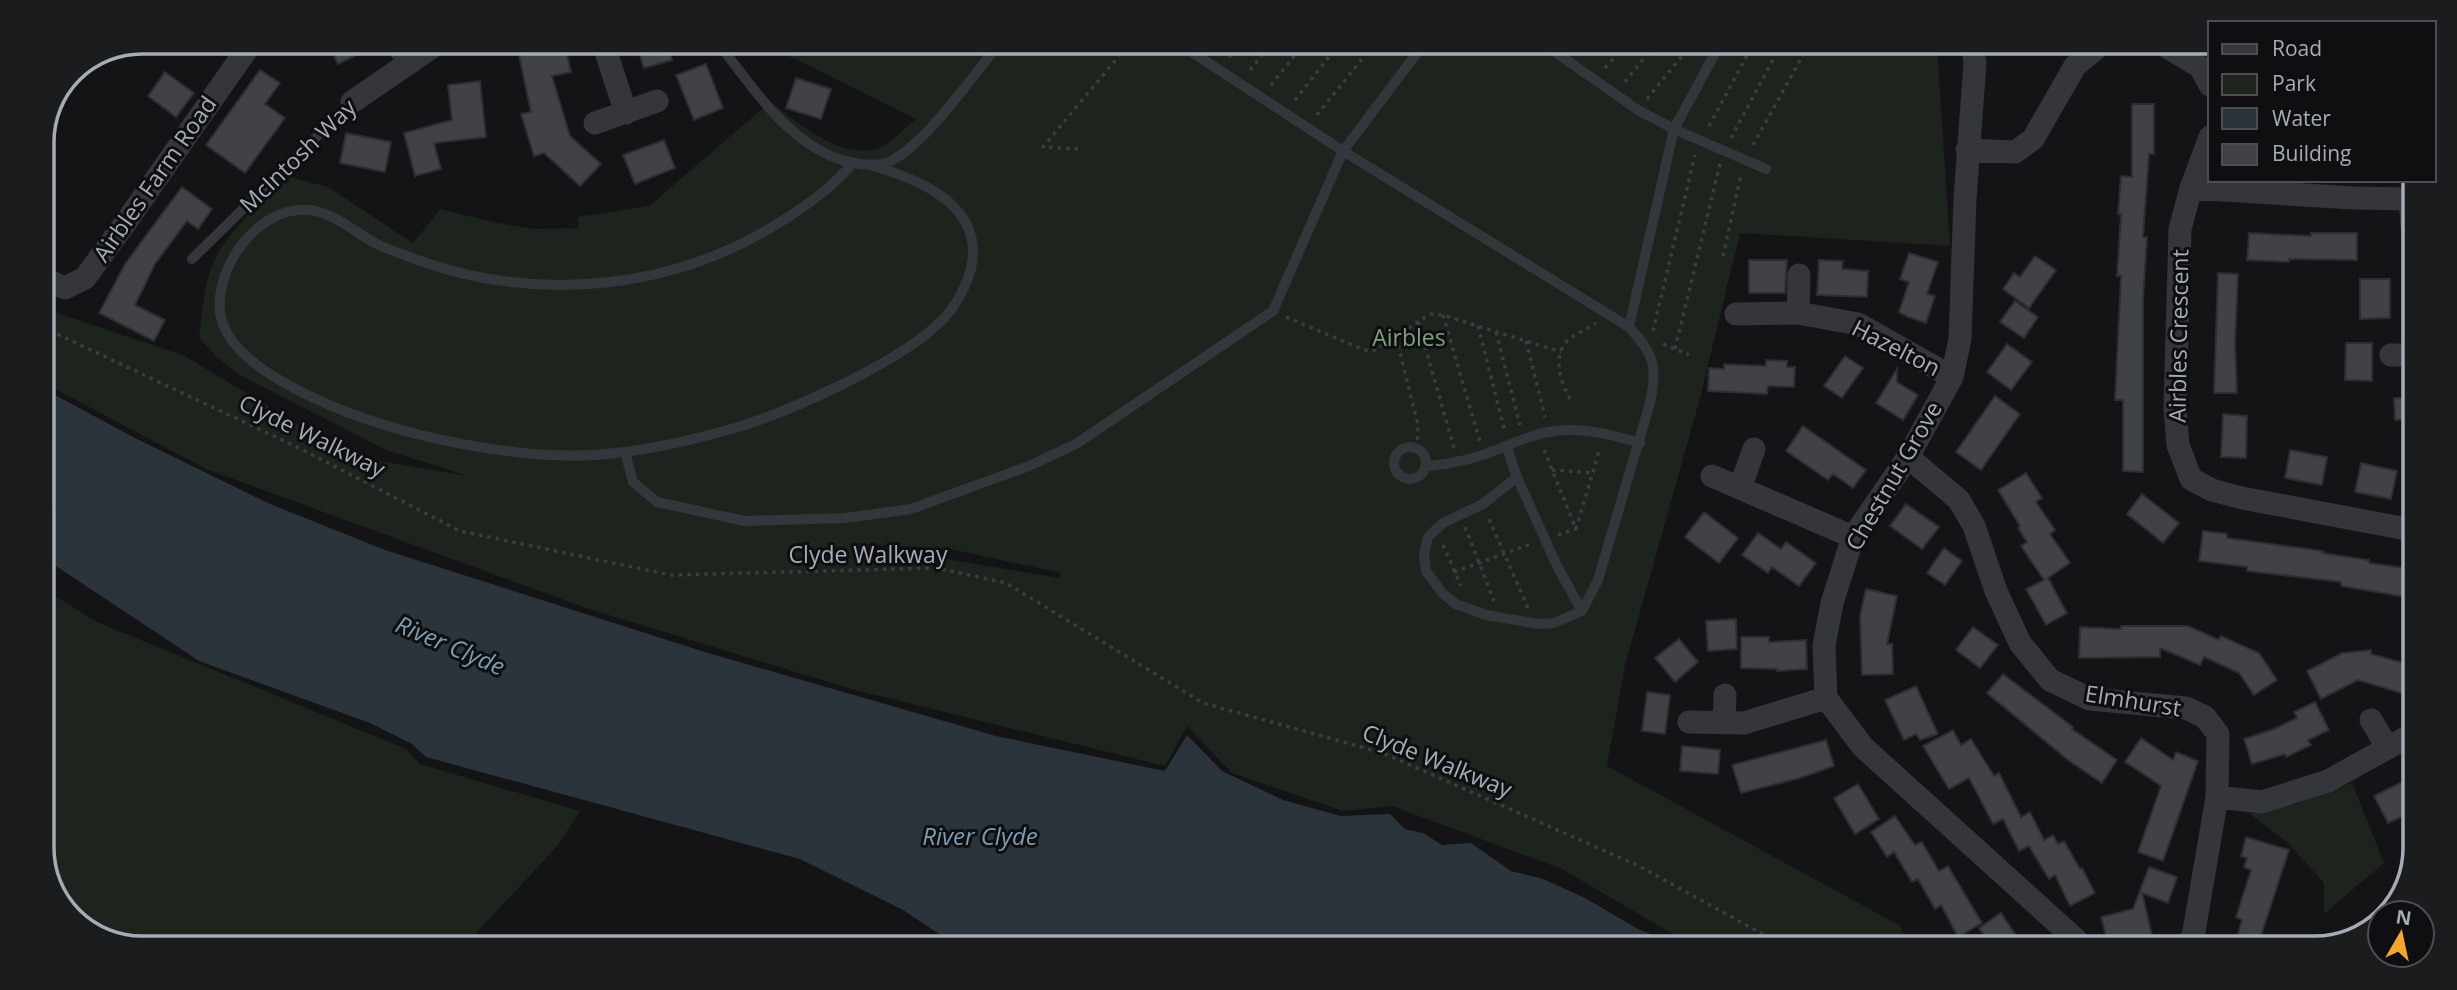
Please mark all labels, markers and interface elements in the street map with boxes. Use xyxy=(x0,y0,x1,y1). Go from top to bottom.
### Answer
legend xyxy=(2208,21,2436,182)
text: Road xyxy=(2272,34,2322,62)
text: Park xyxy=(2272,69,2316,97)
street label: Airbles Farm Road xyxy=(85,89,223,268)
street label: McIntosh Way xyxy=(232,91,363,219)
text: Water xyxy=(2272,104,2331,132)
text: Building xyxy=(2272,139,2351,167)
street label: Airbles Crescent xyxy=(2160,249,2196,423)
street label: Hazelton xyxy=(1847,311,1946,383)
park label: Airbles xyxy=(1372,321,1446,353)
street label: Clyde Walkway xyxy=(234,386,391,484)
street label: Chestnut Grove xyxy=(1837,395,1949,556)
street label: Clyde Walkway xyxy=(789,538,948,570)
water label: River Clyde xyxy=(391,607,510,682)
street label: Elmhurst xyxy=(2083,677,2183,723)
street label: Clyde Walkway xyxy=(1358,715,1517,805)
water label: River Clyde xyxy=(922,819,1038,852)
north arrow xyxy=(2366,899,2436,969)
text: N xyxy=(2394,903,2413,931)

